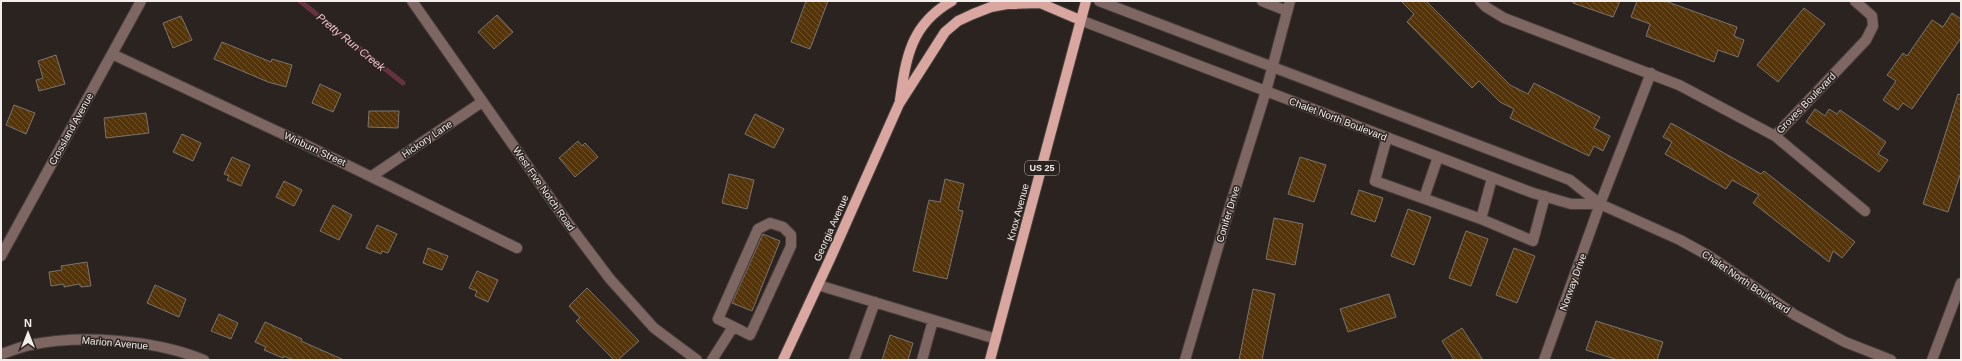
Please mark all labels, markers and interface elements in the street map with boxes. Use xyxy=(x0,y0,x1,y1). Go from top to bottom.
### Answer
water label: Pretty Run Creek xyxy=(314,11,388,74)
street label: Groves Boulevard xyxy=(1774,70,1838,136)
street label: Crossland Avenue xyxy=(47,91,96,167)
street label: Chalet North Boulevard xyxy=(1288,95,1388,143)
street label: Hickory Lane xyxy=(400,118,455,160)
street label: Winburn Street xyxy=(282,130,348,168)
street label: West Five Notch Road xyxy=(511,145,577,233)
road number: US 25 xyxy=(1025,161,1059,175)
street label: Knox Avenue xyxy=(1005,182,1031,242)
street label: Conifer Drive xyxy=(1214,184,1242,244)
street label: Georgia Avenue xyxy=(811,193,851,263)
street label: Chalet North Boulevard xyxy=(1700,248,1792,316)
street label: Norway Drive xyxy=(1558,252,1589,312)
north arrow xyxy=(8,313,48,353)
text: N xyxy=(24,317,32,329)
street label: Marion Avenue xyxy=(81,335,149,351)

